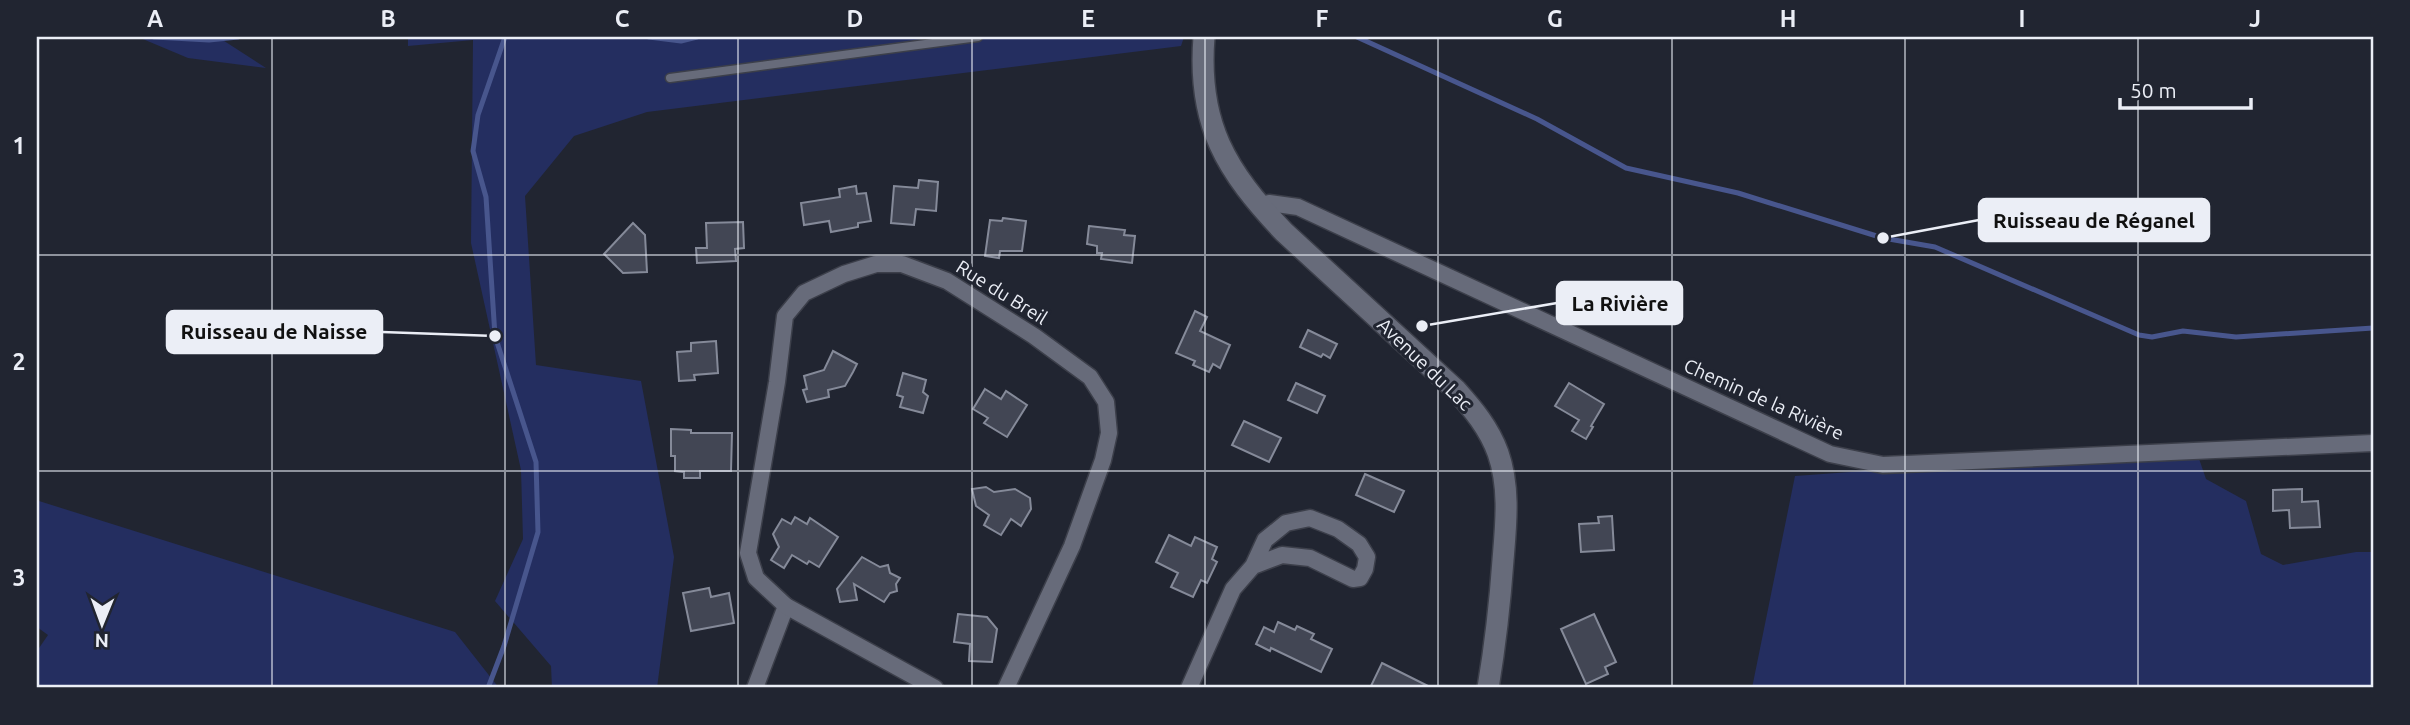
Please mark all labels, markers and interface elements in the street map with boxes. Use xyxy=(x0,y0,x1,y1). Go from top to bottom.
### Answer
text: A xyxy=(147,6,163,31)
text: B xyxy=(380,6,396,31)
text: C xyxy=(615,6,630,31)
text: D xyxy=(847,6,863,31)
text: E xyxy=(1081,6,1095,31)
text: F xyxy=(1316,6,1329,31)
text: G xyxy=(1547,6,1563,31)
text: H xyxy=(1780,6,1796,31)
text: I xyxy=(2019,6,2025,31)
text: J xyxy=(2249,6,2261,31)
scale bar xyxy=(2120,66,2251,110)
text: 50 m xyxy=(2130,78,2177,102)
text: 1 xyxy=(13,133,25,158)
callout: Ruisseau de Réganel xyxy=(1979,199,2209,241)
text: Ruisseau de Réganel xyxy=(1993,208,2195,232)
street label: Rue du Breil xyxy=(952,255,1052,329)
callout: La Rivière xyxy=(1557,282,1682,324)
text: La Rivière xyxy=(1571,291,1669,315)
callout: Ruisseau de Naisse xyxy=(167,311,382,353)
street label: Avenue du Lac xyxy=(1373,313,1477,415)
text: Ruisseau de Naisse xyxy=(181,319,367,343)
text: 2 xyxy=(13,349,25,374)
street label: Chemin de la Rivière xyxy=(1681,354,1847,444)
text: 3 xyxy=(13,565,25,590)
north arrow xyxy=(66,588,136,658)
text: N xyxy=(94,630,109,652)

